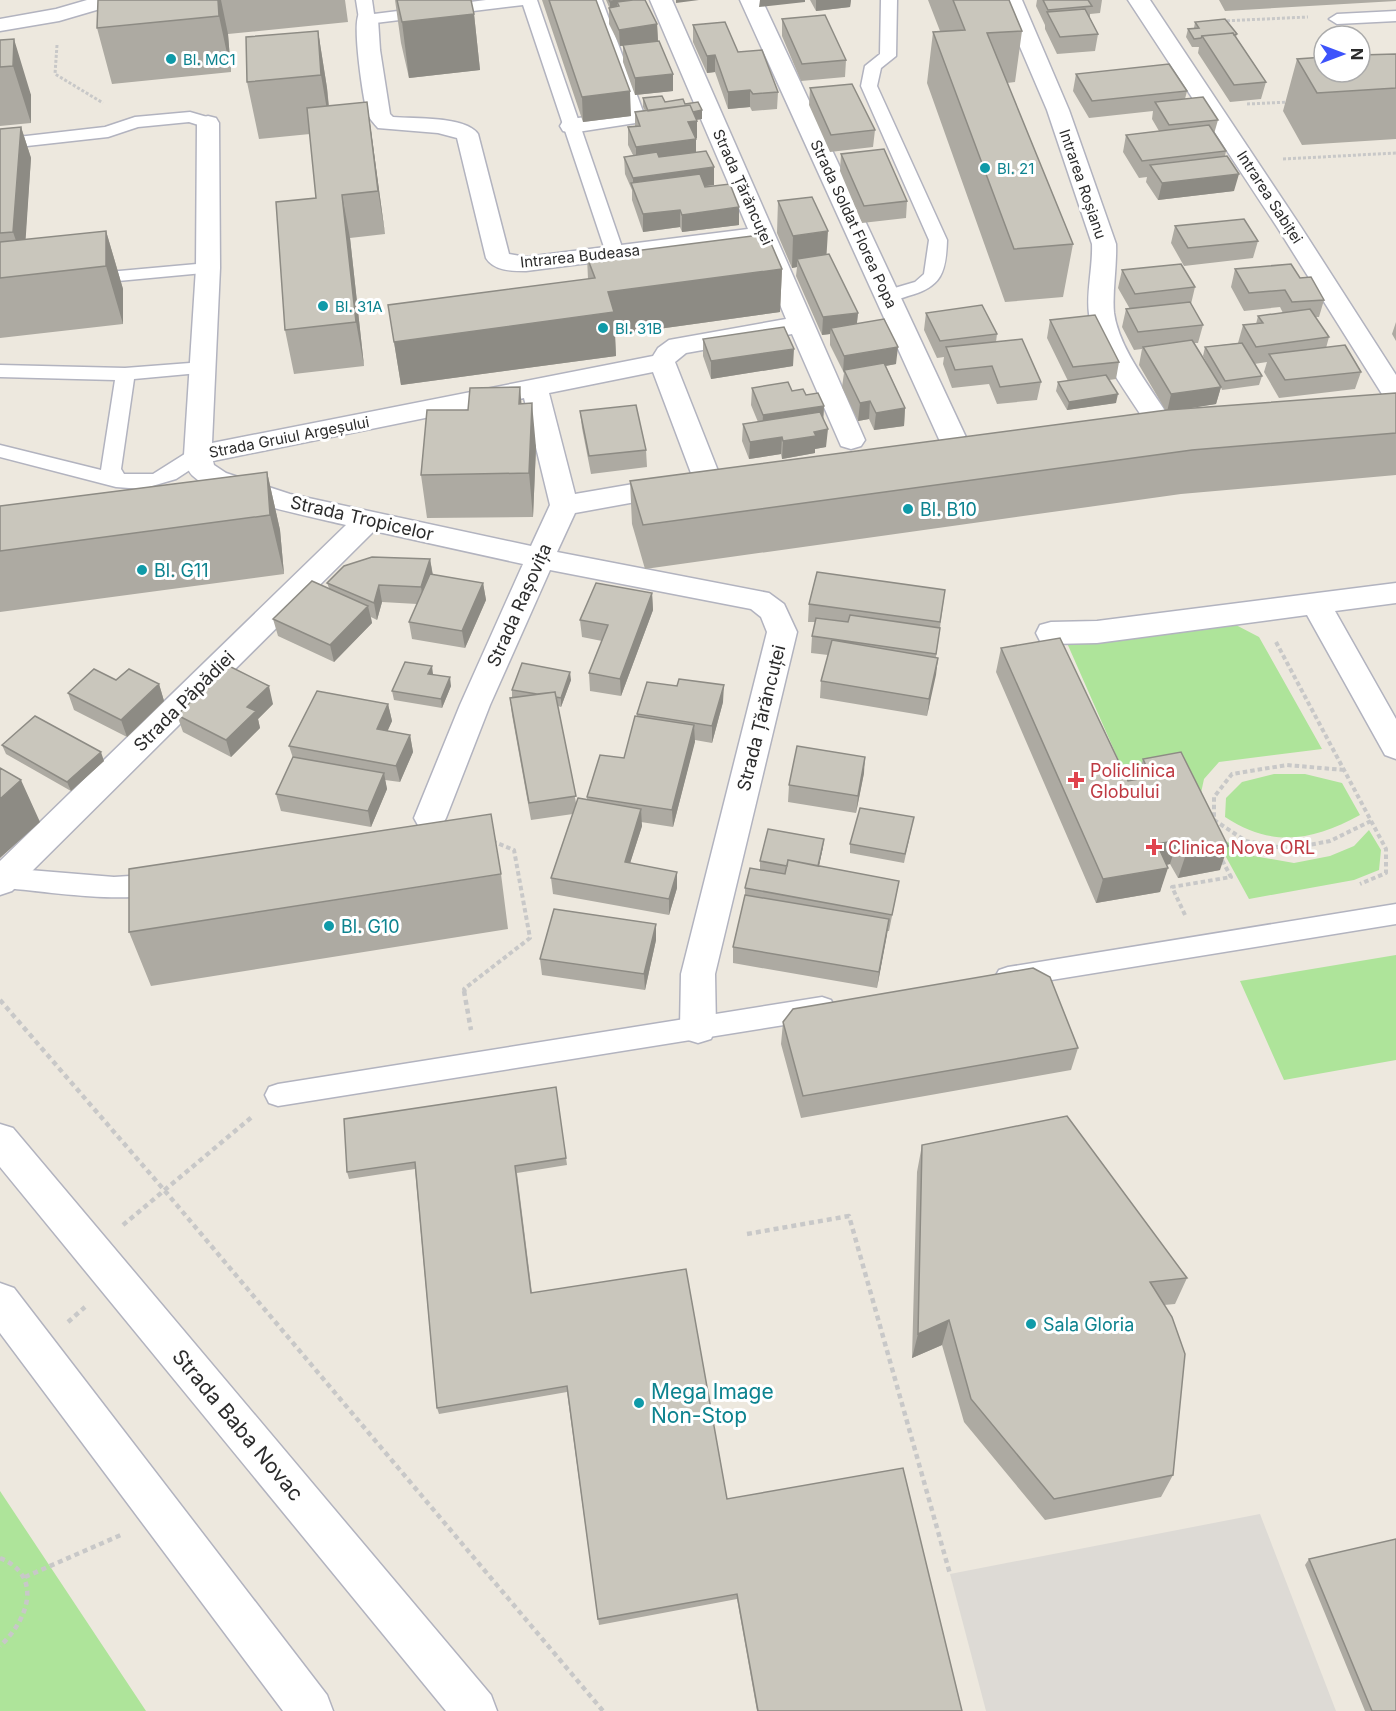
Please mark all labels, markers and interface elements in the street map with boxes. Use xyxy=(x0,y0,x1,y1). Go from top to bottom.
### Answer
north arrow xyxy=(1312,24,1372,84)
text: N xyxy=(1347,48,1367,60)
place label: Bl. MC1 xyxy=(183,50,236,69)
marker: Bl. MC1 xyxy=(164,52,178,66)
street label: Strada Țărăncuței xyxy=(709,126,777,248)
street label: Intrarea Roșianu xyxy=(1055,127,1111,241)
street label: Strada Soldat Florea Popa xyxy=(806,137,902,311)
street label: Intrarea Sabiței xyxy=(1233,147,1307,247)
place label: Bl. 21 xyxy=(997,159,1034,178)
marker: Bl. 21 xyxy=(978,161,992,175)
street label: Intrarea Budeasa xyxy=(519,240,641,272)
place label: Bl. 31A xyxy=(335,297,383,316)
marker: Bl. 31A xyxy=(316,299,330,313)
place label: Bl. 31B xyxy=(615,319,662,338)
marker: Bl. 31B xyxy=(596,321,610,335)
street label: Strada Gruiul Argeșului xyxy=(207,412,371,462)
street label: Strada Tropicelor xyxy=(288,491,436,545)
place label: Bl. B10 xyxy=(920,499,977,520)
marker: Bl. B10 xyxy=(901,502,915,516)
street label: Strada Rașovița xyxy=(482,540,556,670)
place label: Bl. G11 xyxy=(154,560,208,581)
marker: Bl. G11 xyxy=(135,563,149,577)
street label: Strada Țărăncuței xyxy=(733,643,790,794)
street label: Strada Păpădiei xyxy=(129,646,239,756)
place label: Policlinica Globului xyxy=(1090,760,1175,802)
marker: Policlinica Globului xyxy=(1067,771,1085,789)
place label: Clinica Nova ORL xyxy=(1168,837,1315,858)
marker: Clinica Nova ORL xyxy=(1145,838,1163,856)
place label: Bl. G10 xyxy=(341,916,400,937)
marker: Bl. G10 xyxy=(322,919,336,933)
place label: Sala Gloria xyxy=(1043,1314,1134,1335)
marker: Sala Gloria xyxy=(1024,1317,1038,1331)
street label: Strada Baba Novac xyxy=(167,1344,309,1506)
place label: Mega Image Non-Stop xyxy=(651,1379,774,1428)
marker: Mega Image Non-Stop xyxy=(632,1396,646,1410)

